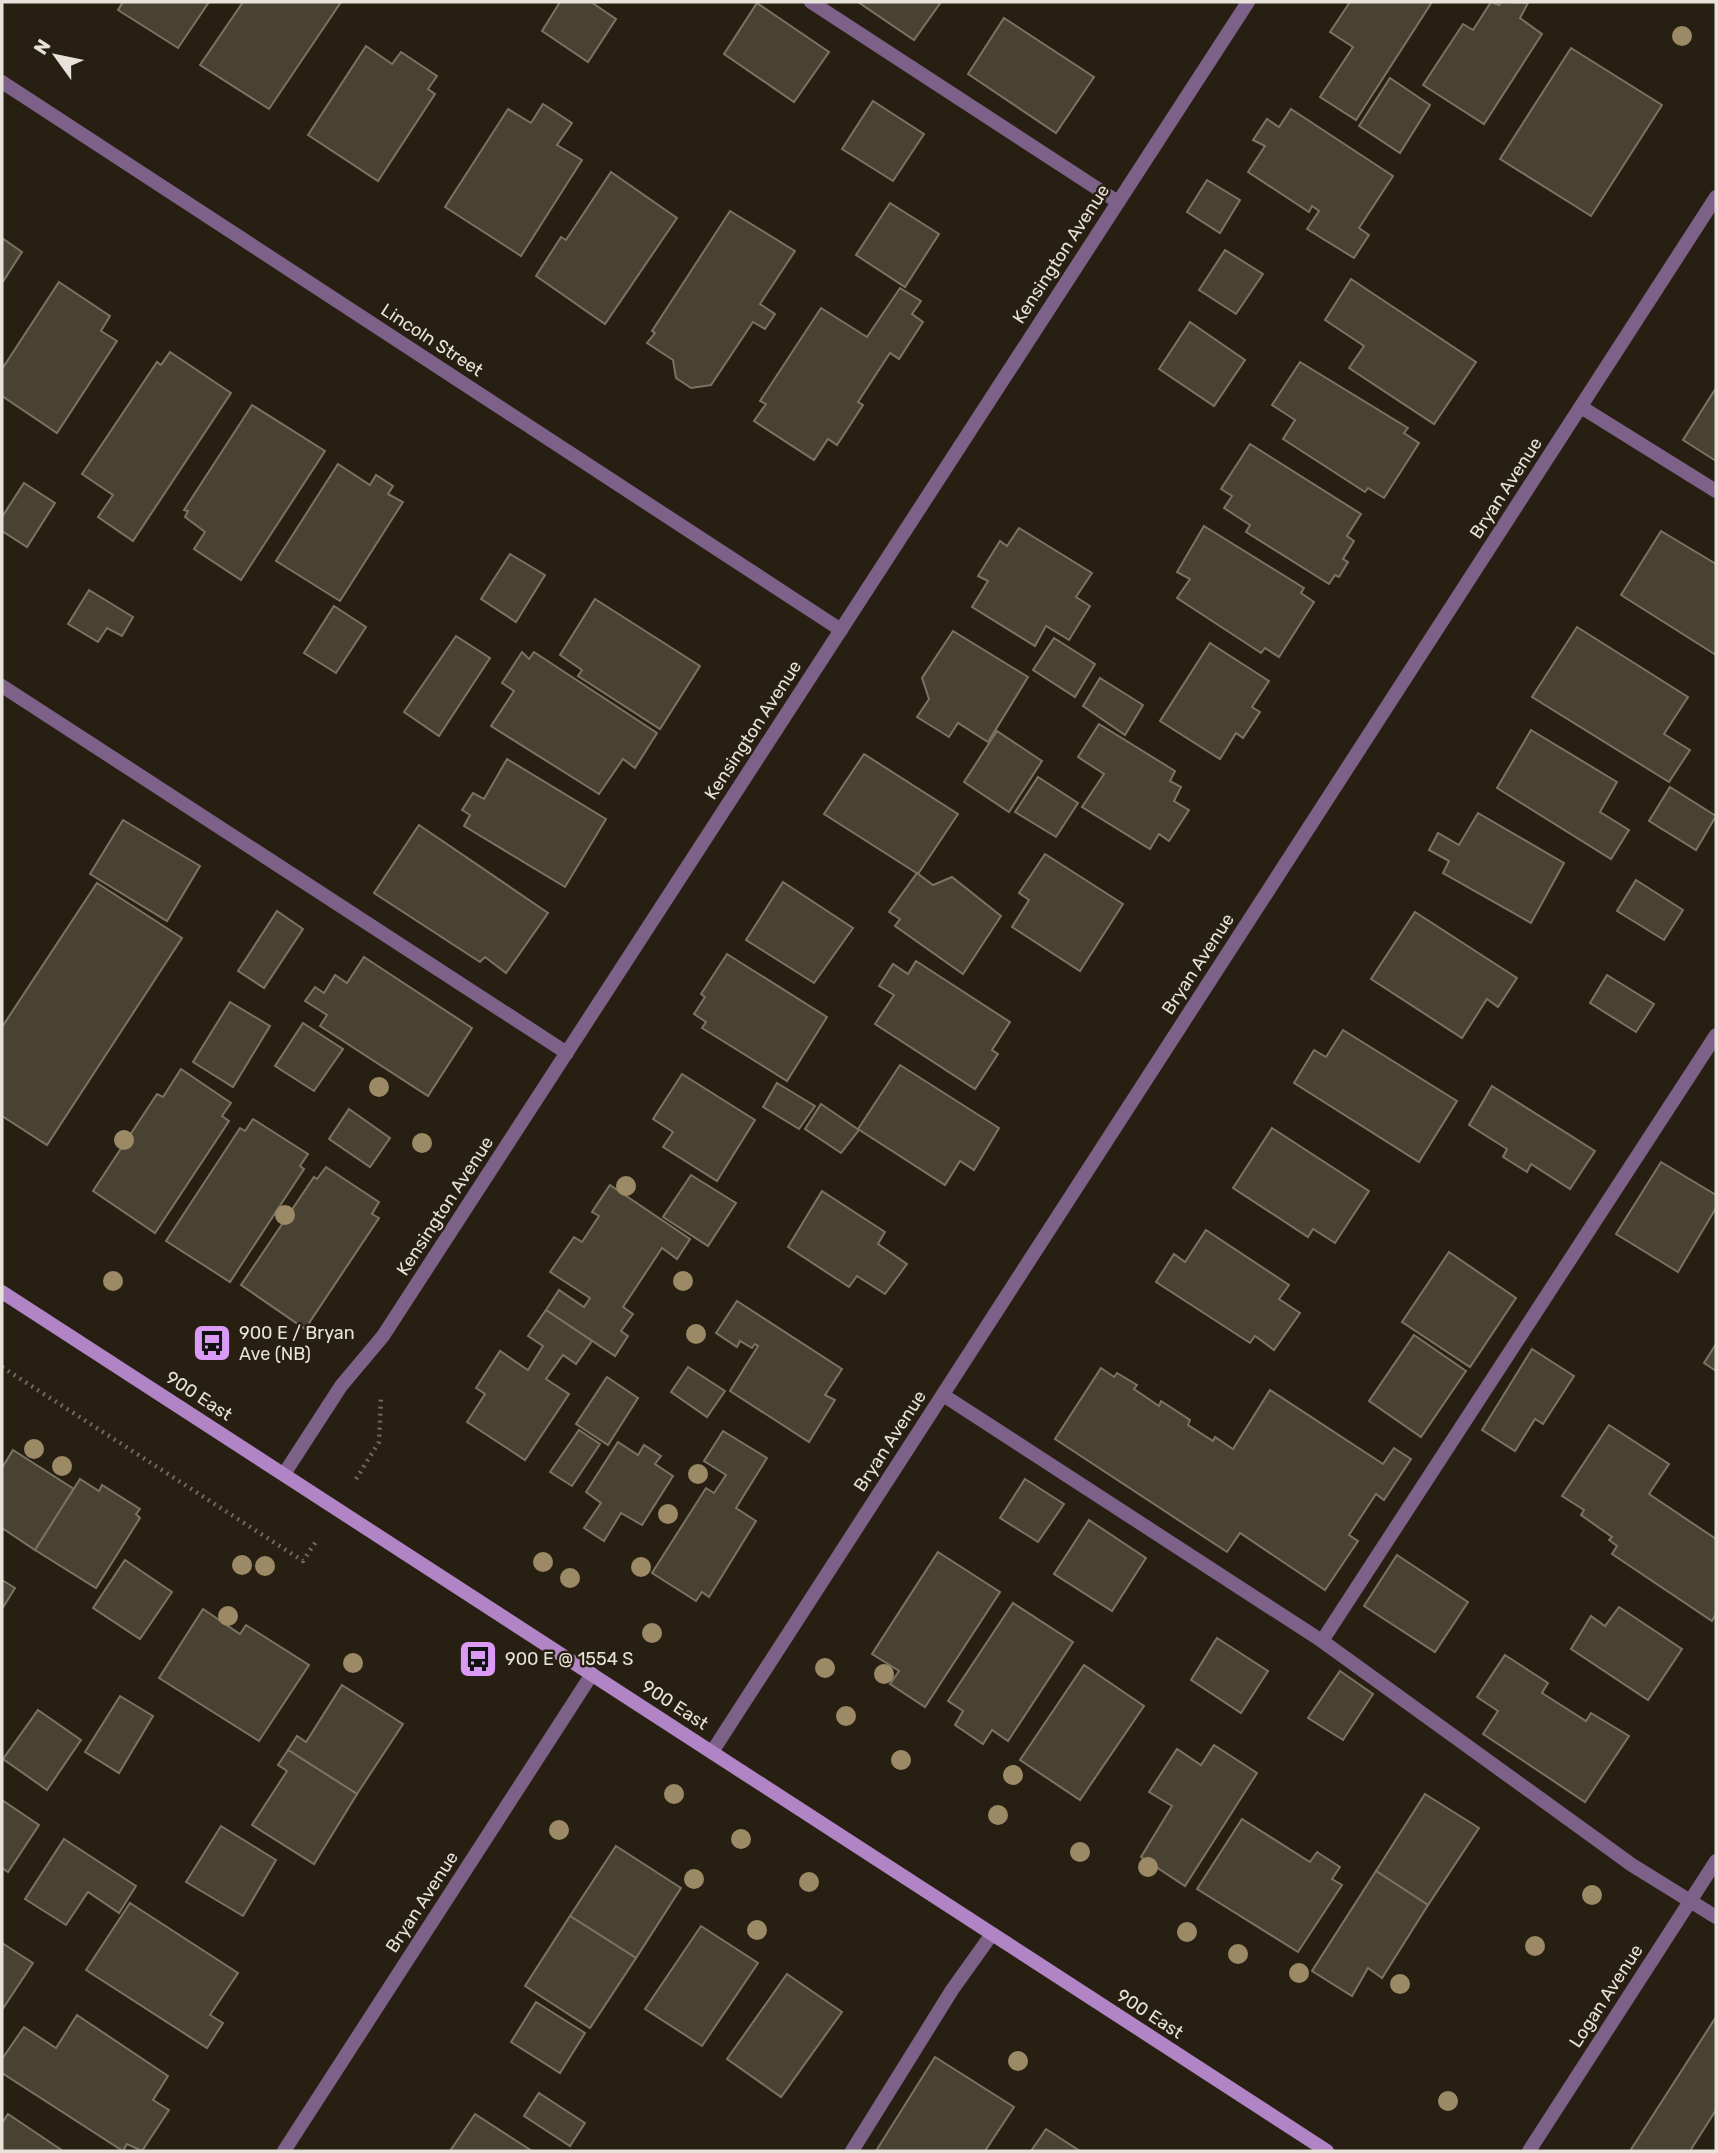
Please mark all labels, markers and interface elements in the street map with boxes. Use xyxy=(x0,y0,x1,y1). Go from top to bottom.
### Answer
north arrow xyxy=(21,21,91,91)
text: N xyxy=(29,35,56,59)
street label: Kensington Avenue xyxy=(1008,180,1114,328)
street label: Lincoln Street xyxy=(377,299,487,381)
street label: Bryan Avenue xyxy=(1465,433,1547,543)
street label: Kensington Avenue xyxy=(700,656,806,804)
street label: Bryan Avenue xyxy=(1157,909,1239,1019)
street label: Kensington Avenue xyxy=(392,1132,498,1280)
bus stop icon: 900 E / Bryan Ave (NB) xyxy=(191,1322,233,1364)
place label: 900 E / Bryan Ave (NB) xyxy=(239,1322,355,1365)
street label: 900 East xyxy=(162,1366,236,1426)
street label: Bryan Avenue xyxy=(849,1386,931,1496)
bus stop icon: 900 E @ 1554 S xyxy=(457,1638,499,1680)
place label: 900 E @ 1554 S xyxy=(505,1648,634,1670)
street label: 900 East xyxy=(638,1675,712,1735)
street label: Bryan Avenue xyxy=(381,1847,463,1957)
street label: Logan Avenue xyxy=(1564,1940,1648,2052)
street label: 900 East xyxy=(1113,1984,1187,2044)

